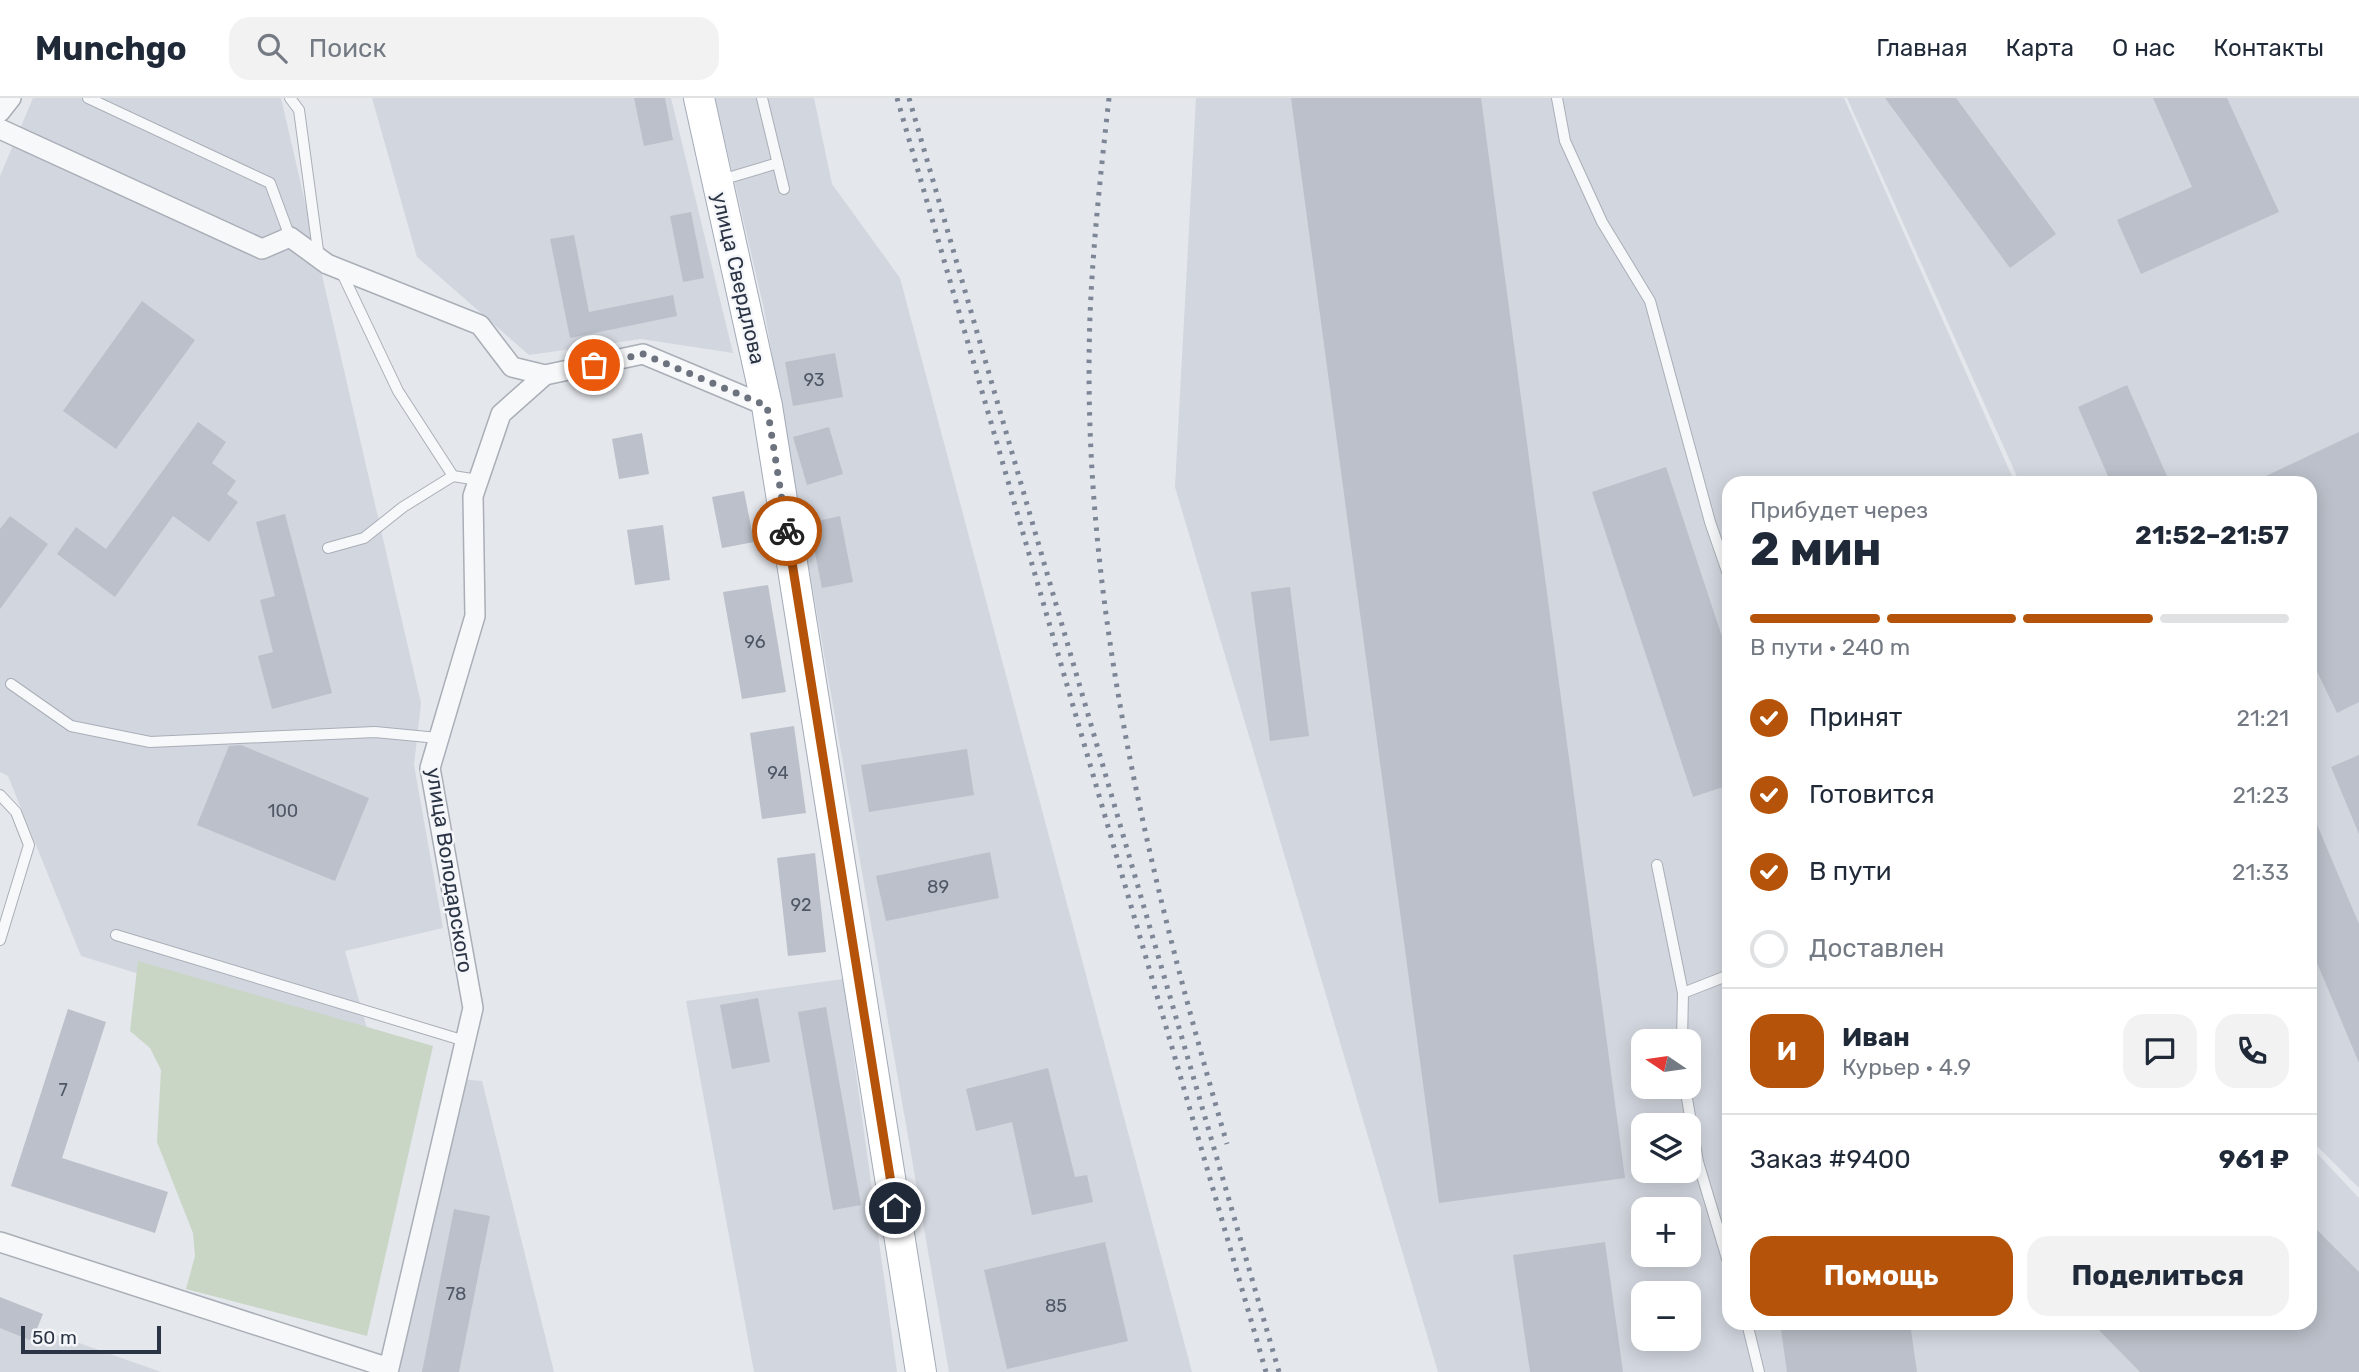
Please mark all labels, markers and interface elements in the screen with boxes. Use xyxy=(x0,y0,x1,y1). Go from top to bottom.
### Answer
search box xyxy=(229,17,719,80)
text: Munchgo xyxy=(35,29,187,68)
icon: search xyxy=(253,29,291,67)
text: Поиск xyxy=(309,33,386,64)
text: Главная xyxy=(1876,34,1968,62)
text: Карта xyxy=(2006,34,2074,62)
text: О нас xyxy=(2112,34,2175,62)
text: Контакты xyxy=(2213,34,2324,62)
street label: улица Свердлова xyxy=(707,190,771,366)
pin xyxy=(564,335,624,395)
icon: bag xyxy=(575,346,613,384)
house number: 93 xyxy=(803,369,825,391)
courier xyxy=(752,496,822,566)
text: Прибудет через xyxy=(1750,496,1928,524)
icon: bike xyxy=(768,512,806,550)
text: 21:52–21:57 xyxy=(2135,520,2289,551)
text: 2 мин xyxy=(1750,522,1882,577)
house number: 96 xyxy=(744,631,766,653)
text: В пути · 240 m xyxy=(1750,633,1910,661)
icon: check xyxy=(1750,699,1788,737)
text: Принят xyxy=(1809,702,1902,733)
text: 21:21 xyxy=(2236,704,2289,732)
house number: 94 xyxy=(767,762,789,784)
street label: улица Володарского xyxy=(421,766,479,974)
icon: check xyxy=(1750,776,1788,814)
text: Готовится xyxy=(1809,779,1935,810)
text: 21:23 xyxy=(2232,781,2289,809)
house number: 100 xyxy=(268,800,298,822)
icon: check xyxy=(1750,853,1788,891)
text: В пути xyxy=(1809,856,1892,887)
text: 21:33 xyxy=(2232,858,2289,886)
house number: 89 xyxy=(927,876,949,898)
house number: 92 xyxy=(790,894,812,916)
text: Доставлен xyxy=(1809,933,1944,964)
button: chat xyxy=(2123,1014,2197,1088)
button: phone xyxy=(2215,1014,2289,1088)
text: Иван xyxy=(1842,1022,1910,1053)
north arrow xyxy=(1631,1029,1701,1099)
map controls xyxy=(1631,1029,1701,1351)
text: И xyxy=(1777,1036,1797,1067)
text: Курьер · 4.9 xyxy=(1842,1053,1971,1081)
house number: 7 xyxy=(58,1079,68,1101)
button: layers xyxy=(1631,1113,1701,1183)
text: Заказ #9400 xyxy=(1750,1144,1911,1175)
text: 961 ₽ xyxy=(2219,1144,2289,1175)
pin xyxy=(865,1178,925,1238)
icon: home xyxy=(876,1189,914,1227)
button: + xyxy=(1631,1197,1701,1267)
button: Помощь xyxy=(1750,1236,2013,1316)
button: Поделиться xyxy=(2027,1236,2289,1316)
button: − xyxy=(1631,1281,1701,1351)
house number: 78 xyxy=(446,1283,466,1305)
house number: 85 xyxy=(1045,1295,1067,1317)
scale bar xyxy=(21,1323,161,1355)
text: 50 m xyxy=(32,1326,77,1349)

